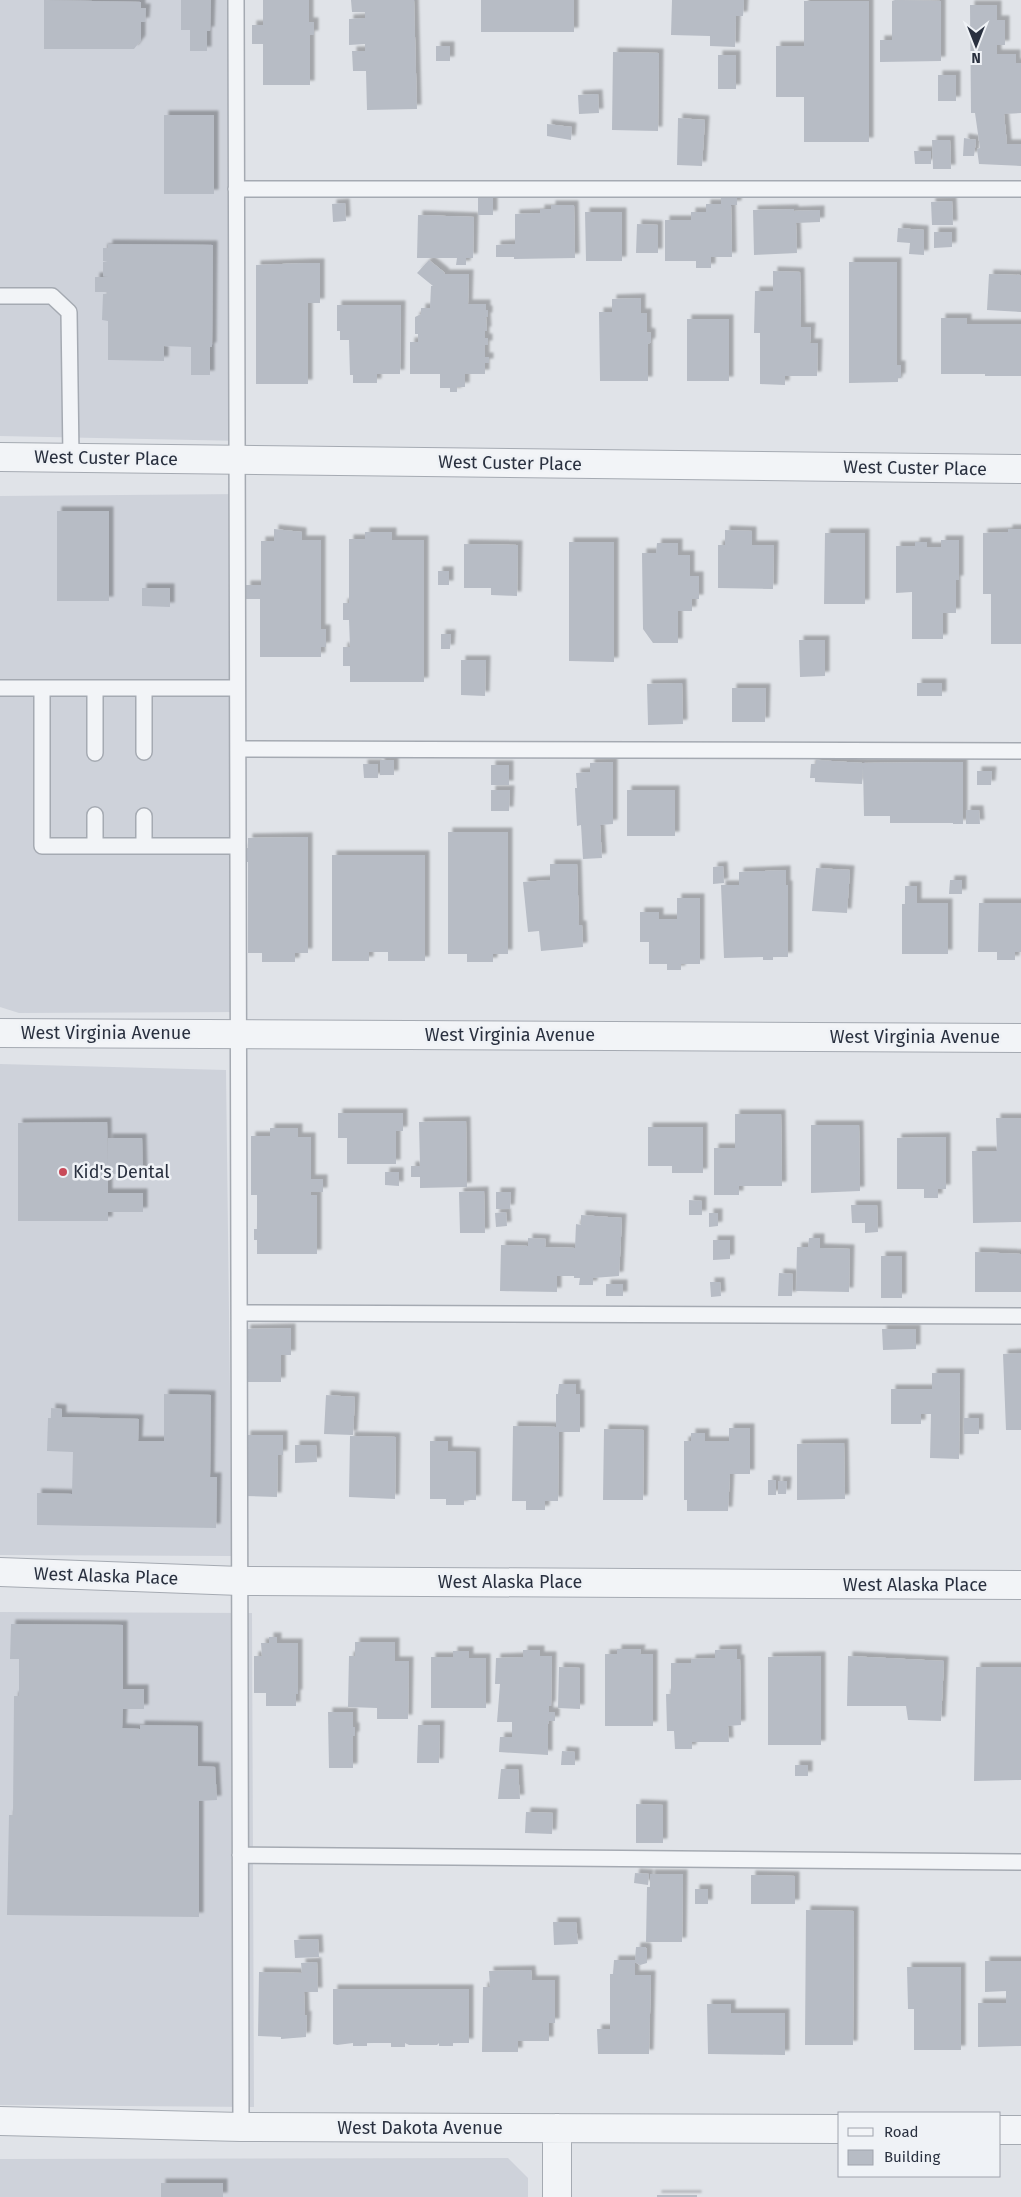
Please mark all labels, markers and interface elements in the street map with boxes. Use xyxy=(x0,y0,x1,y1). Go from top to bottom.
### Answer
north arrow xyxy=(951,20,1001,70)
text: N xyxy=(971,49,981,66)
street label: West Custer Place xyxy=(34,446,178,470)
street label: West Custer Place xyxy=(438,451,582,475)
street label: West Custer Place xyxy=(843,456,987,480)
street label: West Virginia Avenue xyxy=(21,1022,191,1044)
street label: West Virginia Avenue xyxy=(425,1024,595,1046)
street label: West Virginia Avenue xyxy=(830,1026,1000,1048)
place label: Kid's Dental xyxy=(73,1161,170,1183)
marker: Kid's Dental xyxy=(57,1166,69,1178)
street label: West Alaska Place xyxy=(33,1562,179,1590)
street label: West Alaska Place xyxy=(438,1571,582,1593)
street label: West Alaska Place xyxy=(843,1574,987,1596)
legend xyxy=(838,2112,1001,2177)
street label: West Dakota Avenue xyxy=(337,2117,503,2139)
text: Road xyxy=(884,2123,919,2141)
text: Building xyxy=(884,2148,940,2166)

